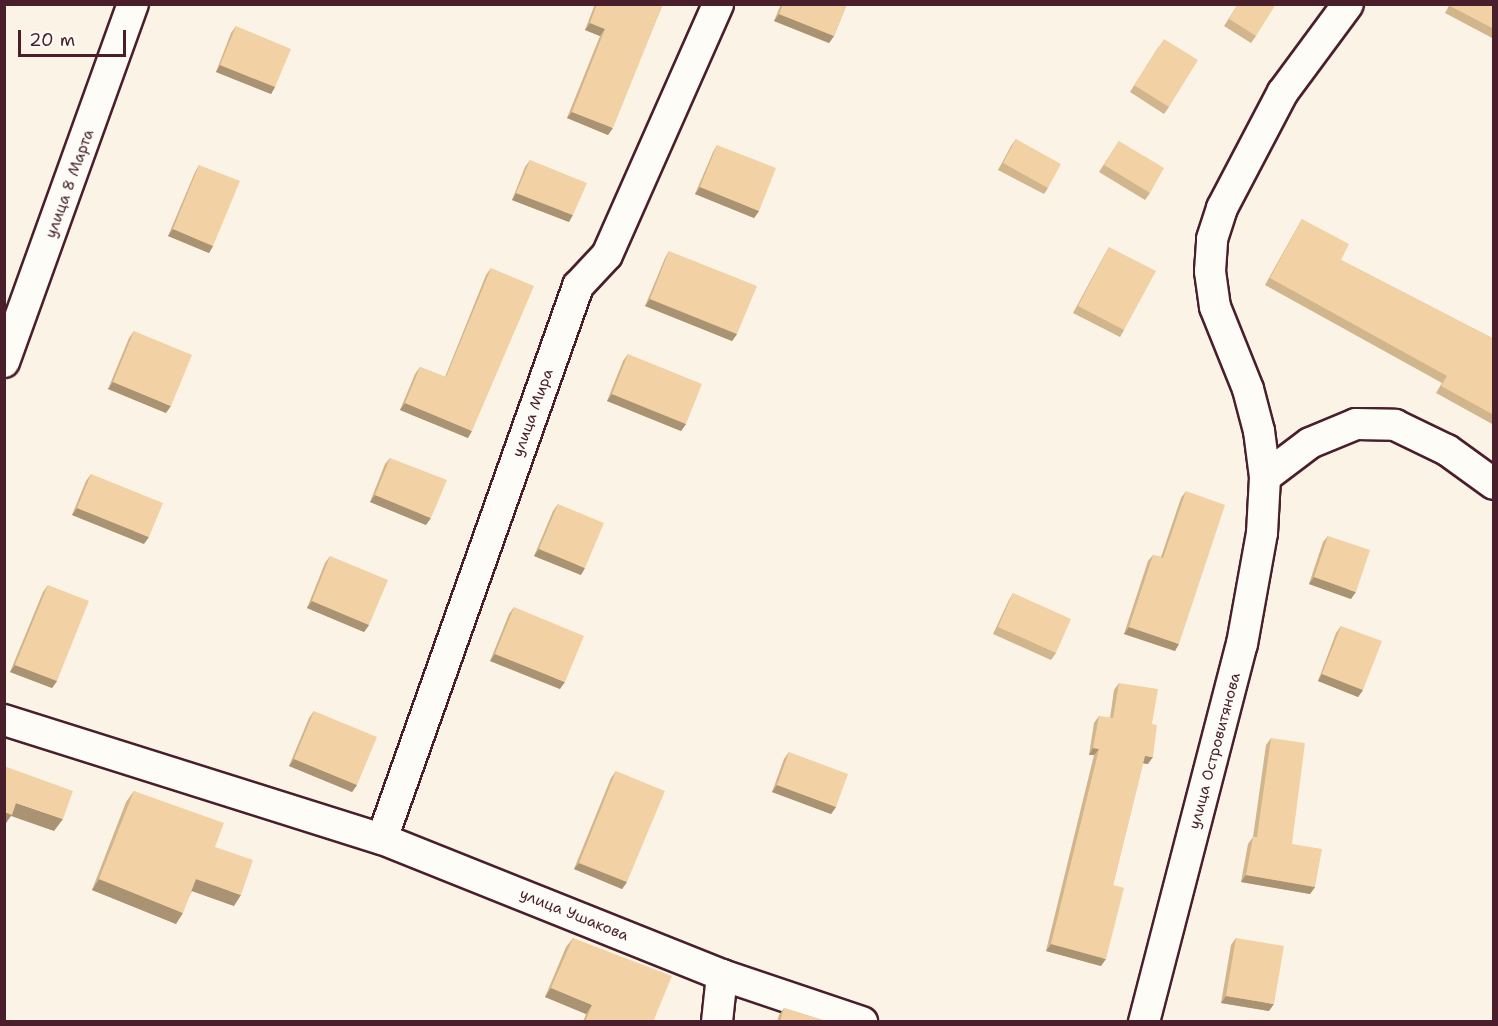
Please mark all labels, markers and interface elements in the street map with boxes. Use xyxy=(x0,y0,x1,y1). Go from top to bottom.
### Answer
scale bar xyxy=(21,18,129,56)
text: 20 m xyxy=(29,28,75,52)
street label: улица 8 Марта xyxy=(42,127,98,241)
street label: улица Мира xyxy=(509,366,557,460)
street label: улица Островитянова xyxy=(1185,671,1245,831)
street label: улица Ушакова xyxy=(517,885,631,945)

